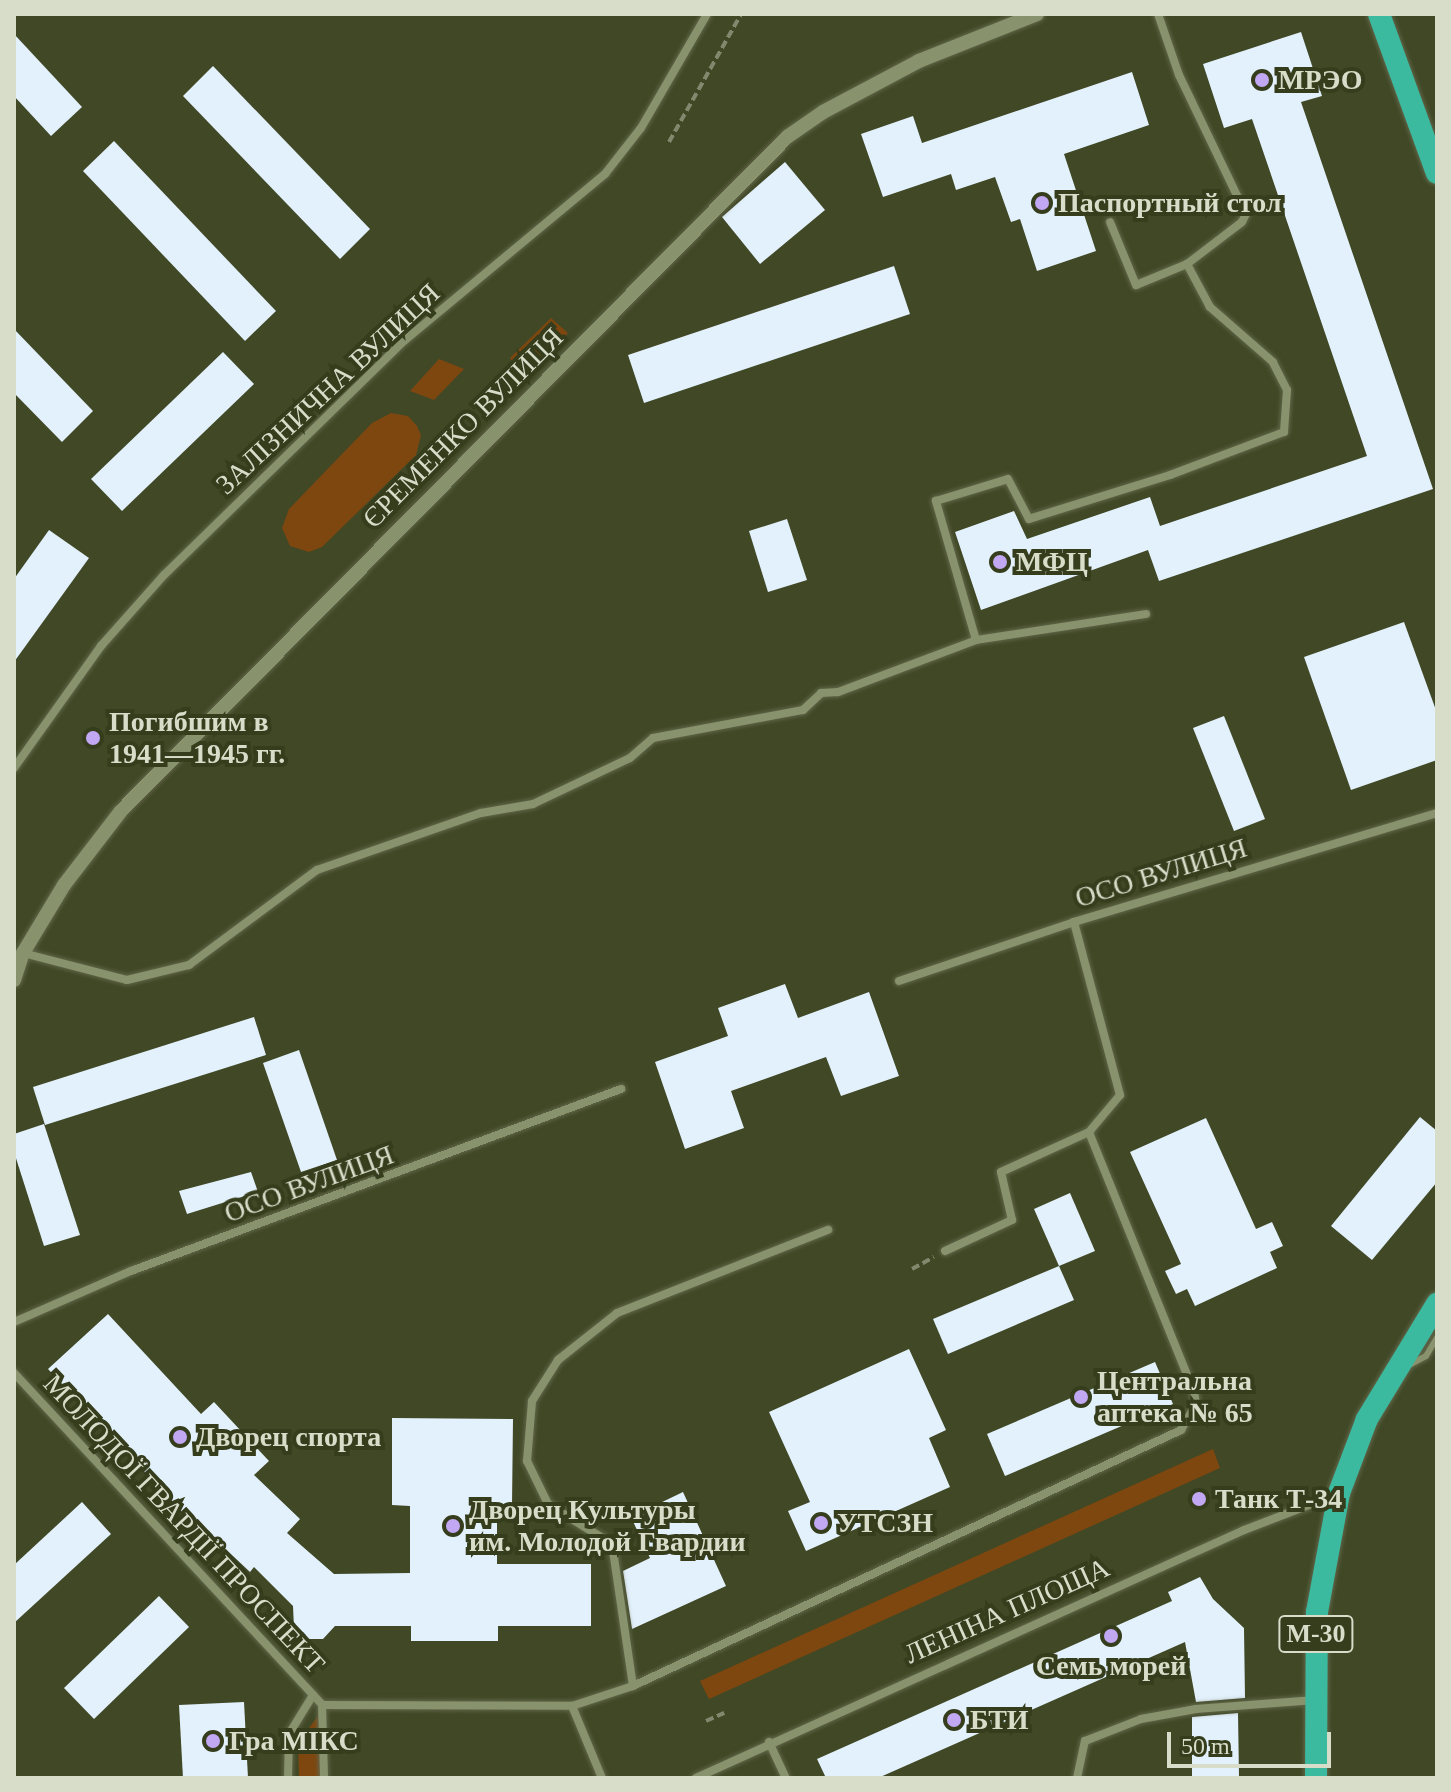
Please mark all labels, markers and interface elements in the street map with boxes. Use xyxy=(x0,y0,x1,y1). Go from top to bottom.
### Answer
place label: МРЭО xyxy=(1278,63,1363,97)
marker: МРЭО xyxy=(1253,71,1271,89)
place label: Паспортный стол xyxy=(1058,186,1282,220)
marker: Паспортный стол xyxy=(1033,194,1051,212)
street label: ЗАЛІЗНИЧНА ВУЛИЦЯ xyxy=(209,277,447,501)
street label: ЄРЕМЕНКО ВУЛИЦЯ xyxy=(356,321,570,535)
place label: МФЦ xyxy=(1016,545,1088,579)
marker: МФЦ xyxy=(991,553,1009,571)
place label: Погибшим в 1941—1945 гг. xyxy=(109,705,285,771)
marker: Погибшим в 1941—1945 гг. xyxy=(84,729,102,747)
street label: ОСО ВУЛИЦЯ xyxy=(1071,831,1251,915)
street label: ОСО ВУЛИЦЯ xyxy=(220,1138,398,1230)
place label: Центральна аптека № 65 xyxy=(1097,1364,1253,1430)
street label: МОЛОДОЇ ГВАРДІЇ ПРОСПЕКТ xyxy=(36,1367,332,1681)
marker: Центральна аптека № 65 xyxy=(1072,1388,1090,1406)
place label: Дворец спорта xyxy=(196,1420,381,1454)
marker: Дворец спорта xyxy=(171,1428,189,1446)
place label: Танк Т-34 xyxy=(1215,1482,1342,1516)
marker: Танк Т-34 xyxy=(1190,1490,1208,1508)
place label: Дворец Культуры им. Молодой Гвардии xyxy=(469,1493,746,1559)
place label: УТСЗН xyxy=(837,1506,933,1540)
marker: УТСЗН xyxy=(812,1514,830,1532)
marker: Дворец Культуры им. Молодой Гвардии xyxy=(444,1517,462,1535)
street label: ЛЕНІНА ПЛОЩА xyxy=(899,1551,1115,1671)
road number: М-30 xyxy=(1278,1612,1354,1656)
marker: Семь морей xyxy=(1102,1627,1120,1645)
place label: Семь морей xyxy=(1036,1649,1186,1683)
place label: БТИ xyxy=(970,1703,1029,1737)
marker: БТИ xyxy=(945,1711,963,1729)
scale bar xyxy=(1171,1716,1335,1766)
place label: Гра МІКС xyxy=(229,1724,359,1758)
marker: Гра МІКС xyxy=(204,1732,222,1750)
text: 50 m xyxy=(1181,1733,1230,1759)

